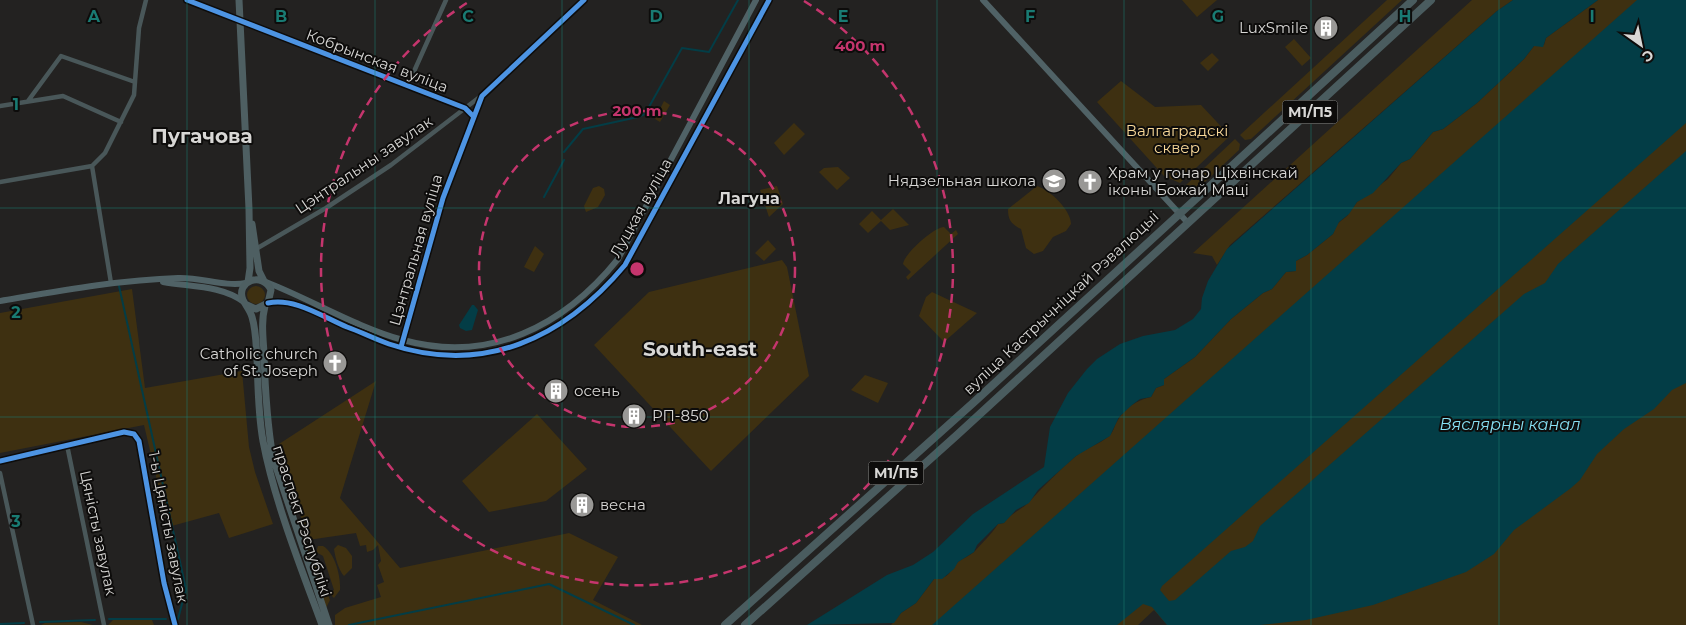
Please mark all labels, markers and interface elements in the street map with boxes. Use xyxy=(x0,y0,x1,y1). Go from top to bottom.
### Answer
text: A xyxy=(87,7,101,26)
text: B xyxy=(275,7,287,26)
text: C xyxy=(462,7,474,26)
text: D xyxy=(649,7,663,26)
text: E xyxy=(838,7,848,26)
text: F xyxy=(1025,7,1035,26)
text: G xyxy=(1212,7,1224,26)
text: H xyxy=(1399,7,1411,26)
text: I xyxy=(1589,7,1595,26)
building icon: LuxSmile xyxy=(1313,15,1339,41)
place label: LuxSmile xyxy=(1239,18,1308,37)
north arrow xyxy=(1616,20,1666,70)
street label: Кобрынская вуліца xyxy=(304,25,451,96)
text: 400 m xyxy=(835,36,885,55)
text: С xyxy=(1639,46,1657,66)
text: 1 xyxy=(13,95,19,114)
road number: М1/П5 xyxy=(1282,100,1338,124)
text: 200 m xyxy=(612,101,662,120)
street label: Цэнтральны завулак xyxy=(291,111,436,218)
park label: Валгаградскі сквер xyxy=(1126,121,1228,157)
district label: Пугачова xyxy=(151,124,253,148)
street label: Луцкая вуліца xyxy=(605,155,676,261)
place label: Храм у гонар Ціхвінскай іконы Божай Маці xyxy=(1108,163,1298,199)
school or university icon: Нядзельная школа xyxy=(1041,168,1067,194)
church icon: Храм у гонар Ціхвінскай іконы Божай Маці xyxy=(1077,169,1103,195)
place label: Нядзельная школа xyxy=(888,171,1036,190)
street label: Цэнтральная вуліца xyxy=(385,172,446,328)
district label: Лагуна xyxy=(718,189,780,208)
street label: вуліца Кастрычніцкай Рэвалюцыі xyxy=(959,207,1162,398)
centre of rings xyxy=(628,260,646,278)
text: 2 xyxy=(11,303,21,322)
district label: South-east xyxy=(643,337,757,361)
place label: Catholic church of St. Joseph xyxy=(200,344,318,380)
church icon: Catholic church of St. Joseph xyxy=(322,350,348,376)
building icon: осень xyxy=(543,378,569,404)
place label: осень xyxy=(574,381,620,400)
building icon: РП-850 xyxy=(621,403,647,429)
place label: РП-850 xyxy=(652,406,709,425)
water label: Вяслярны канал xyxy=(1439,415,1581,434)
street label: праспект Рэспублікі xyxy=(269,443,336,599)
street label: 1-ы Цяністы завулак xyxy=(144,449,193,605)
road number: М1/П5 xyxy=(868,462,924,484)
street label: Цяністы завулак xyxy=(76,469,121,597)
building icon: весна xyxy=(569,492,595,518)
place label: весна xyxy=(600,495,646,514)
text: 3 xyxy=(10,512,21,531)

